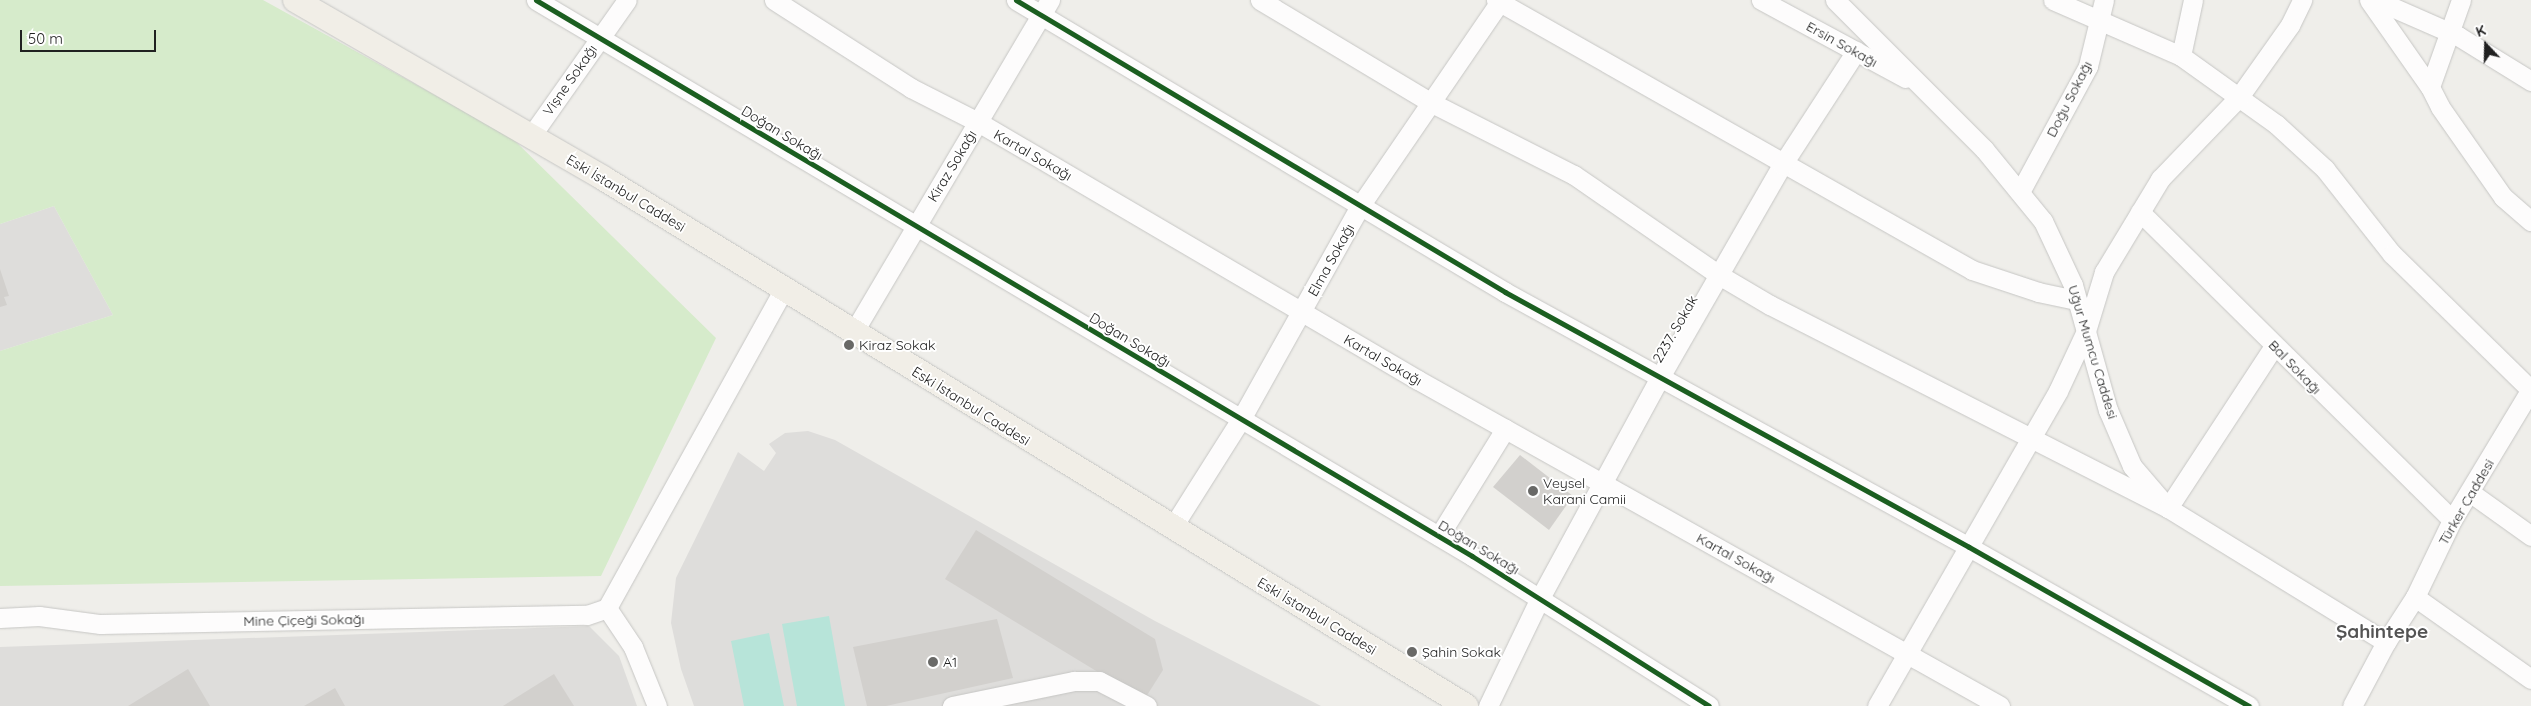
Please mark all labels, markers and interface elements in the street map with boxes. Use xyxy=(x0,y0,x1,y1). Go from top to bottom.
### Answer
street label: Ersin Sokağı xyxy=(1803,18,1881,70)
scale bar xyxy=(22,20,159,52)
north arrow xyxy=(2461,20,2511,70)
text: K xyxy=(2473,21,2488,41)
text: 50 m xyxy=(28,29,63,48)
street label: Vişne Sokağı xyxy=(539,41,601,119)
street label: Doğu Sokağı xyxy=(2043,58,2095,140)
street label: Doğan Sokağı xyxy=(738,102,826,164)
street label: Kartal Sokağı xyxy=(991,126,1075,184)
street label: Kiraz Sokağı xyxy=(924,127,980,205)
street label: Eski İstanbul Caddesi xyxy=(563,151,689,235)
street label: Elma Sokağı xyxy=(1304,221,1358,299)
street label: Uğur Mumcu Caddesi xyxy=(2065,283,2121,421)
street label: 2237. Sokak xyxy=(1649,292,1701,366)
street label: Doğan Sokağı xyxy=(1086,309,1174,371)
street label: Kartal Sokağı xyxy=(1341,331,1425,389)
street label: Bal Sokağı xyxy=(2265,336,2325,398)
place label: Kiraz Sokak xyxy=(859,337,935,353)
marker: Kiraz Sokak xyxy=(843,339,855,351)
street label: Eski İstanbul Caddesi xyxy=(909,363,1033,449)
street label: Türker Caddesi xyxy=(2435,456,2497,548)
place label: Veysel Karani Camii xyxy=(1543,475,1626,508)
marker: Veysel Karani Camii xyxy=(1527,485,1539,497)
street label: Doğan Sokağı xyxy=(1435,516,1523,578)
street label: Kartal Sokağı xyxy=(1694,529,1778,587)
street label: Eski İstanbul Caddesi xyxy=(1254,574,1380,658)
street label: Mine Çiçeği Sokağı xyxy=(243,611,365,629)
district label: Şahintepe xyxy=(2336,621,2428,643)
place label: Şahin Sokak xyxy=(1422,644,1501,660)
marker: Şahin Sokak xyxy=(1406,646,1418,658)
place label: A1 xyxy=(943,654,957,670)
marker: A1 xyxy=(927,656,939,668)

